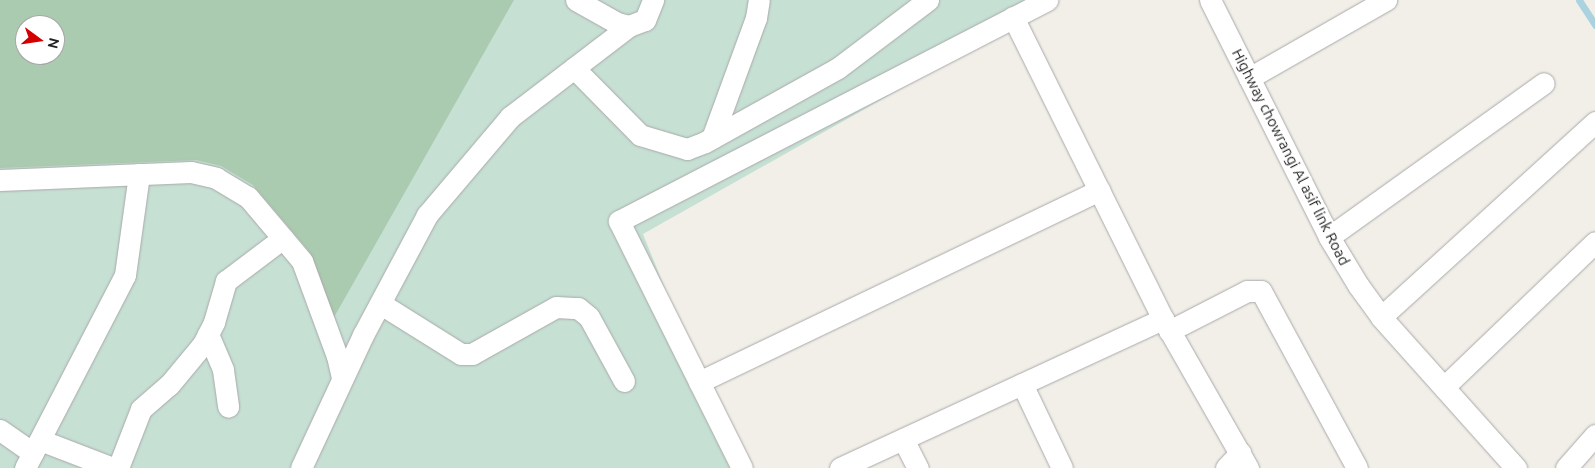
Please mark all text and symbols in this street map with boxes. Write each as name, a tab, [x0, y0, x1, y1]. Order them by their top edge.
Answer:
north arrow	[15, 15, 65, 65]
text: N	[45, 36, 63, 50]
street label: Highway chowrangi Al asif link Road	[1228, 46, 1354, 268]

